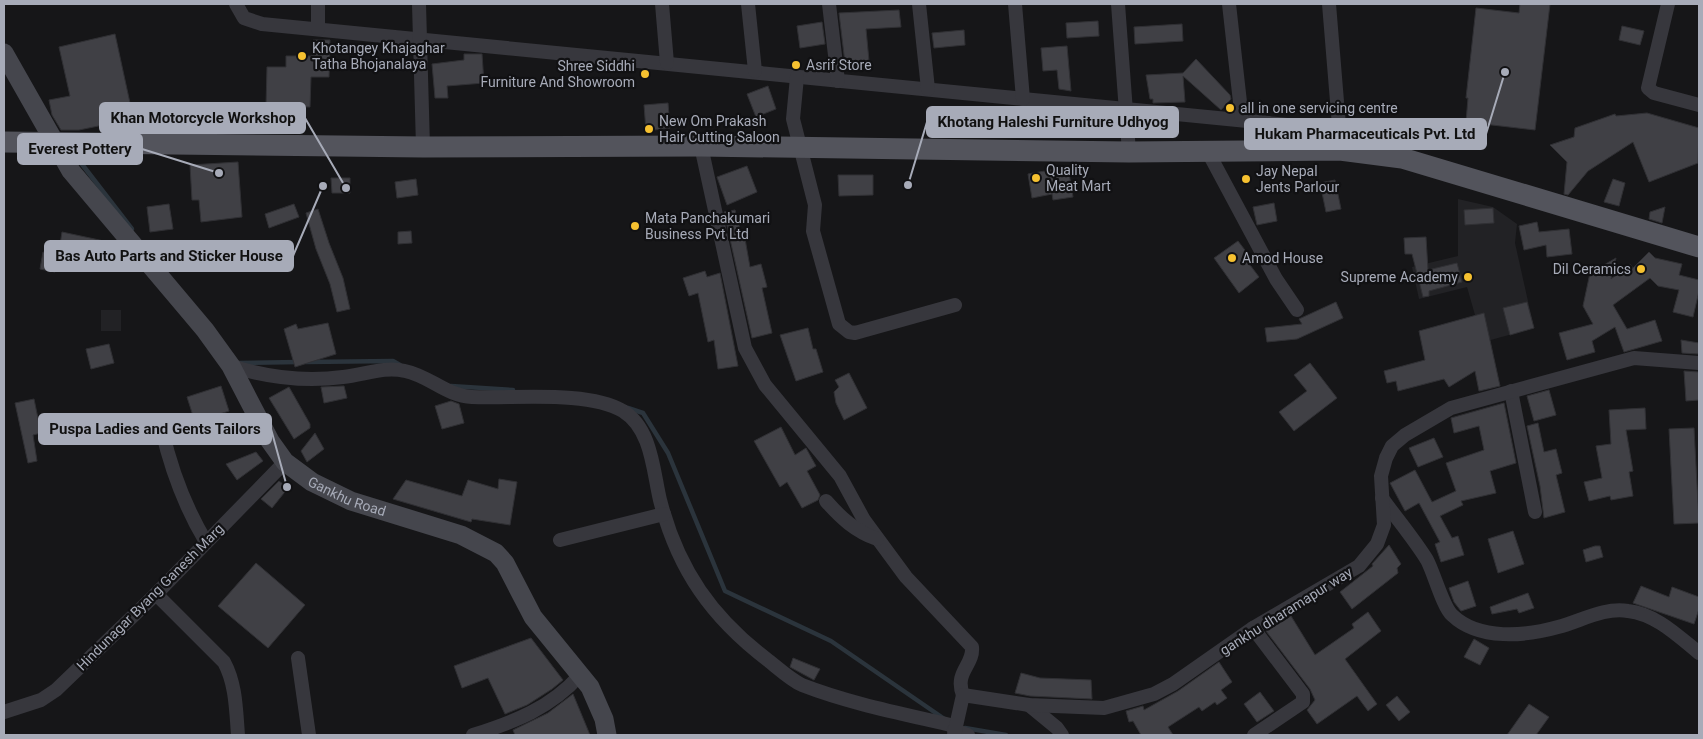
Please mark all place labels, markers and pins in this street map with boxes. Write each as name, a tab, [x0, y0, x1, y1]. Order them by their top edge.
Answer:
place label: Khotangey Khajaghar Tatha Bhojanalaya	[312, 40, 445, 72]
marker: Khotangey Khajaghar Tatha Bhojanalaya	[296, 50, 308, 62]
place label: Asrif Store	[806, 57, 872, 73]
place label: Shree Siddhi Furniture And Showroom	[480, 58, 635, 90]
marker: Asrif Store	[790, 59, 802, 71]
marker: Shree Siddhi Furniture And Showroom	[639, 68, 651, 80]
place label: all in one servicing centre	[1240, 100, 1398, 116]
marker: all in one servicing centre	[1224, 102, 1236, 114]
callout: Khan Motorcycle Workshop	[100, 103, 305, 133]
callout: Khotang Haleshi Furniture Udhyog	[927, 107, 1178, 137]
place label: New Om Prakash Hair Cutting Saloon	[659, 113, 780, 145]
callout: Hukam Pharmaceuticals Pvt. Ltd	[1245, 119, 1486, 149]
marker: New Om Prakash Hair Cutting Saloon	[643, 123, 655, 135]
callout: Everest Pottery	[18, 134, 142, 164]
place label: Quality Meat Mart	[1046, 162, 1111, 194]
place label: Jay Nepal Jents Parlour	[1256, 163, 1339, 195]
marker: Quality Meat Mart	[1030, 172, 1042, 184]
marker: Jay Nepal Jents Parlour	[1240, 173, 1252, 185]
place label: Mata Panchakumari Business Pvt Ltd	[645, 210, 770, 242]
marker: Mata Panchakumari Business Pvt Ltd	[629, 220, 641, 232]
callout: Bas Auto Parts and Sticker House	[45, 241, 293, 271]
place label: Amod House	[1242, 250, 1323, 266]
marker: Amod House	[1226, 252, 1238, 264]
place label: Dil Ceramics	[1553, 261, 1631, 277]
marker: Dil Ceramics	[1635, 263, 1647, 275]
place label: Supreme Academy	[1341, 269, 1458, 285]
marker: Supreme Academy	[1462, 271, 1474, 283]
callout: Puspa Ladies and Gents Tailors	[39, 414, 271, 444]

